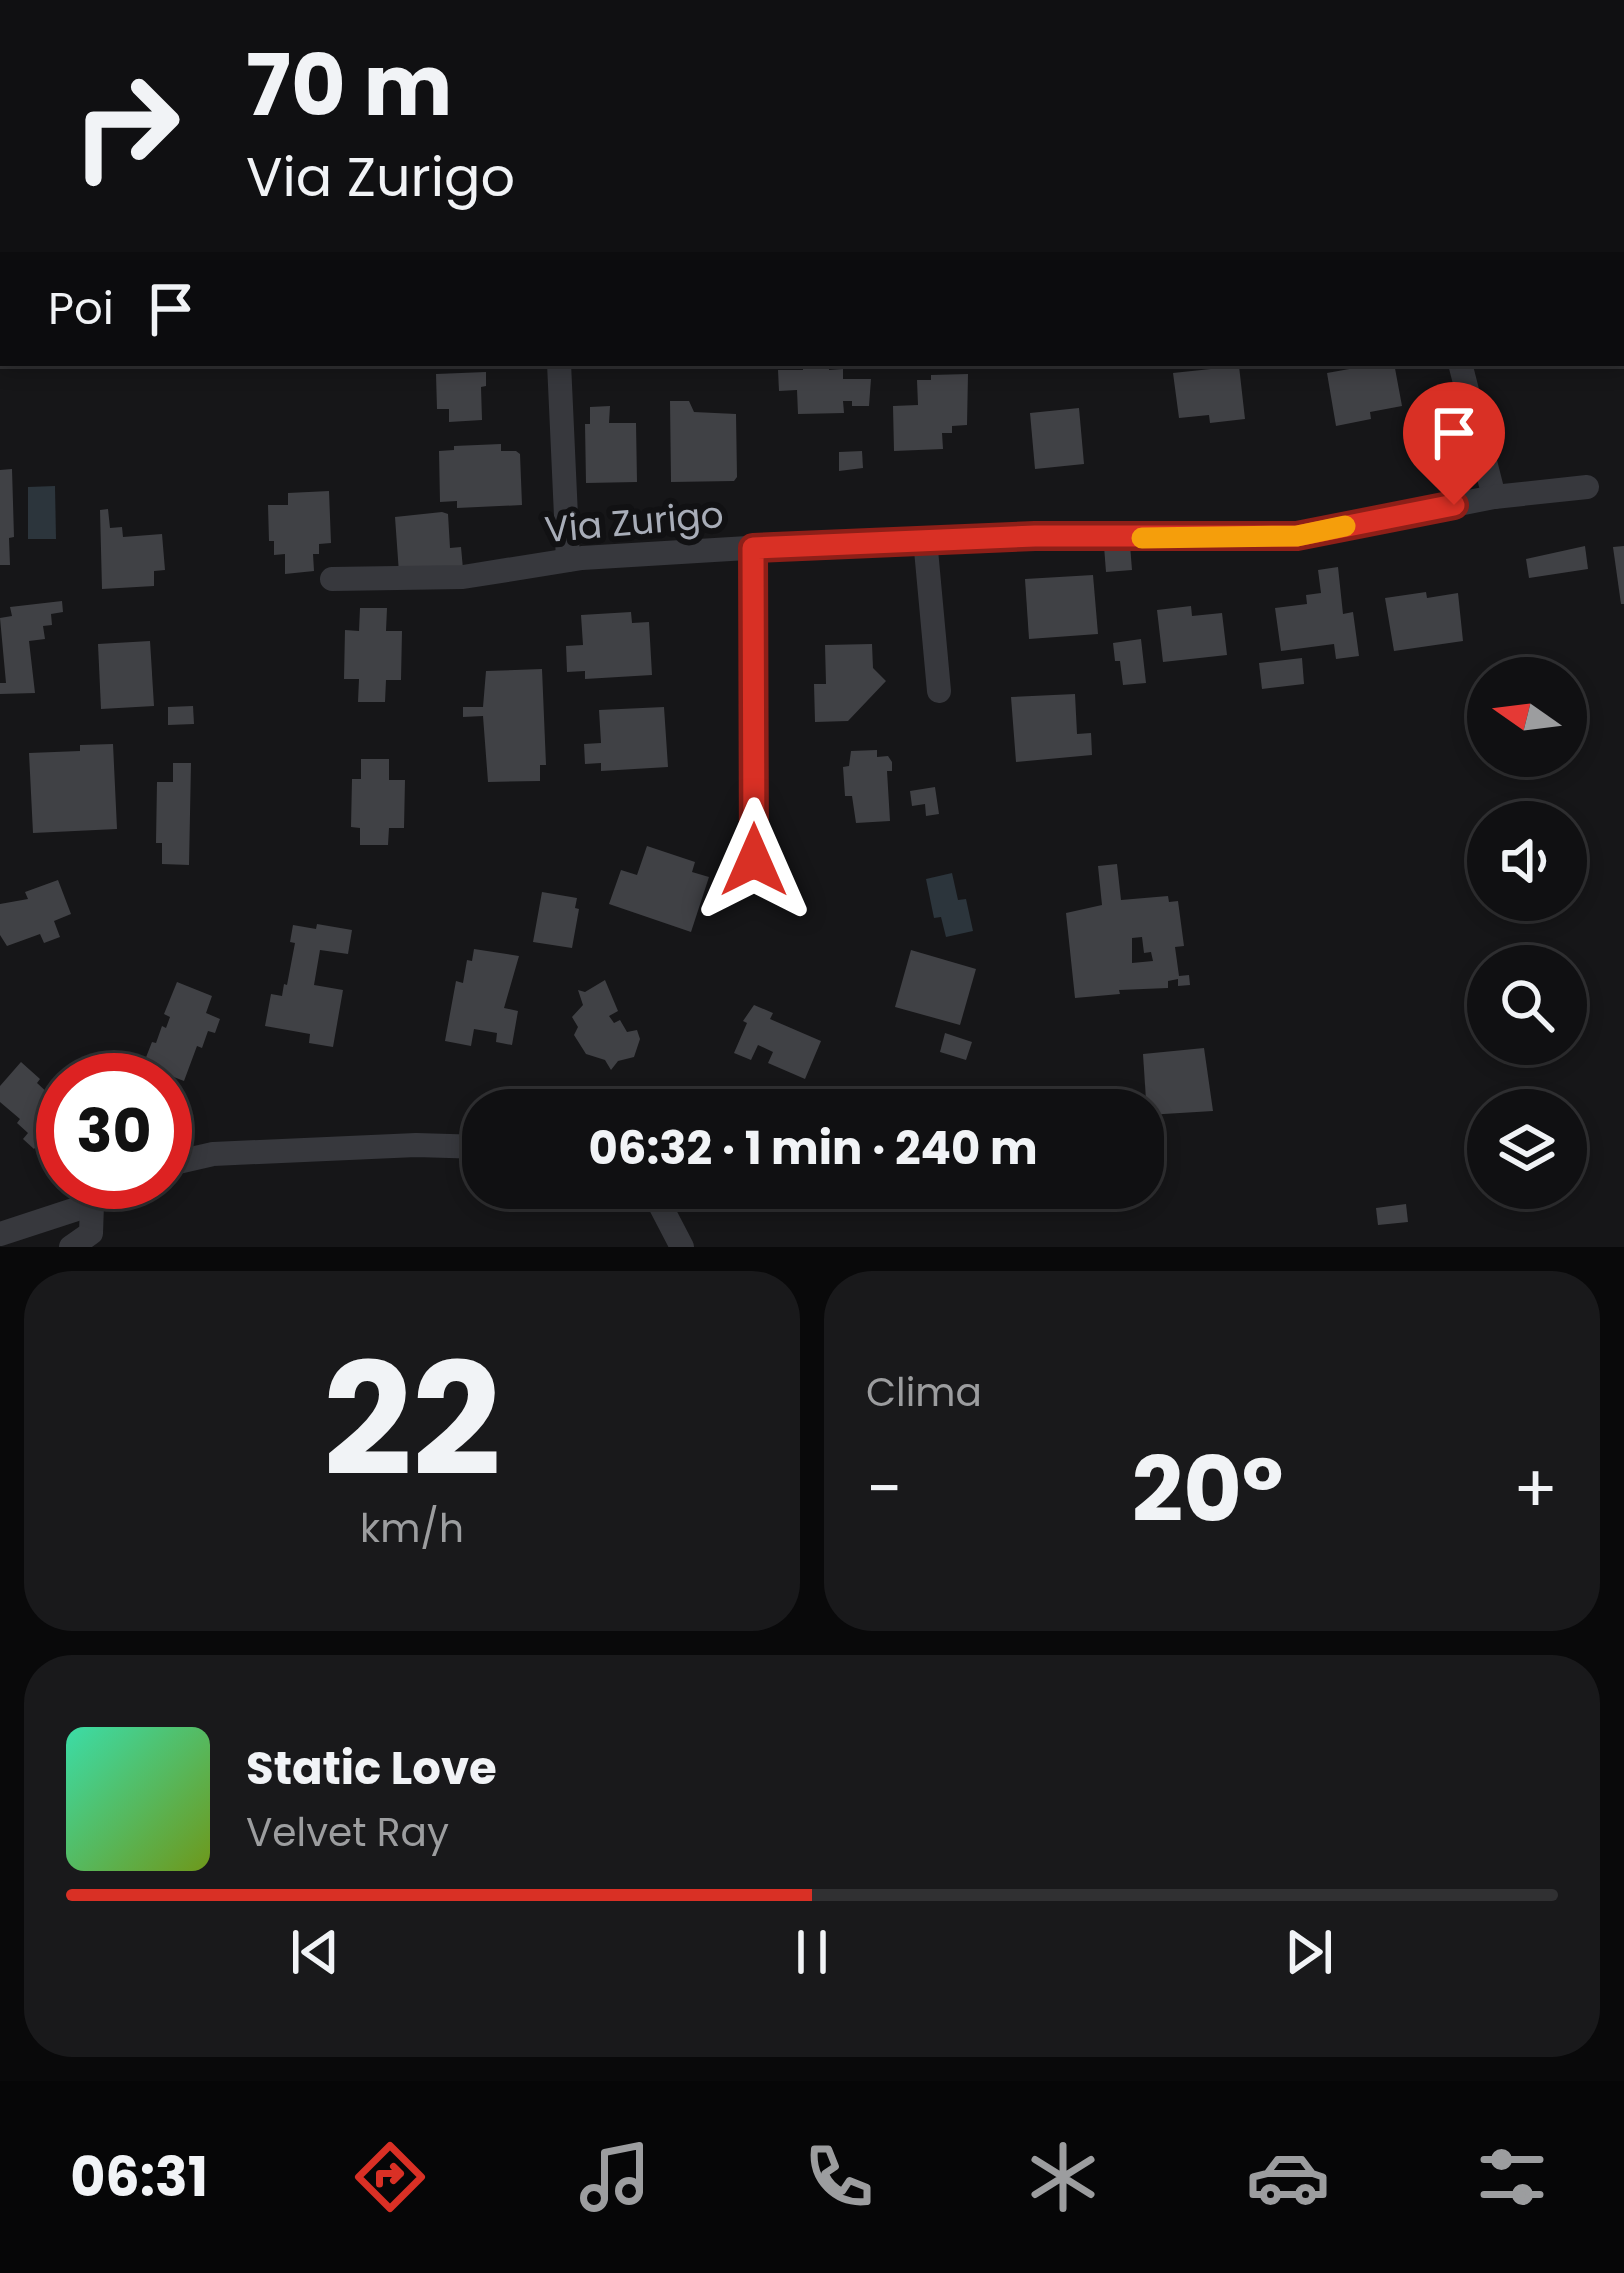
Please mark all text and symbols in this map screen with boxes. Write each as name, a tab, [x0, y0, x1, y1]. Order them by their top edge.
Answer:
text: 70 m	[246, 27, 452, 144]
icon: right	[48, 48, 204, 204]
text: Via Zurigo	[246, 139, 515, 215]
icon: arrive	[138, 276, 204, 342]
text: Poi	[48, 277, 114, 340]
pin	[1403, 382, 1505, 505]
icon: arrive	[1421, 400, 1487, 466]
street label: Via Zurigo	[542, 489, 726, 555]
north arrow	[1467, 657, 1587, 777]
map controls	[1467, 657, 1587, 1209]
position arrow	[691, 797, 817, 923]
button: sound	[1467, 801, 1587, 921]
button: search	[1467, 945, 1587, 1065]
speed limit sign: 30	[36, 1053, 192, 1209]
button: layers	[1467, 1089, 1587, 1209]
text: 06:32 · 1 min · 240 m	[588, 1117, 1038, 1180]
text: 22	[323, 1311, 501, 1530]
text: Clima	[866, 1365, 982, 1420]
text: 20°	[1132, 1426, 1284, 1553]
text: −	[866, 1443, 902, 1535]
text: +	[1513, 1443, 1558, 1535]
text: km/h	[360, 1501, 464, 1556]
text: Static Love	[246, 1737, 497, 1800]
text: Velvet Ray	[246, 1805, 449, 1860]
icon: previous	[282, 1919, 348, 1985]
icon: pause	[779, 1919, 845, 1985]
icon: next	[1276, 1919, 1342, 1985]
icon: directions	[348, 2135, 432, 2219]
icon: music	[573, 2135, 657, 2219]
icon: phone	[797, 2135, 881, 2219]
icon: climate	[1021, 2135, 1105, 2219]
icon: car	[1246, 2135, 1330, 2219]
icon: filters	[1470, 2135, 1554, 2219]
text: 06:31	[70, 2139, 208, 2215]

